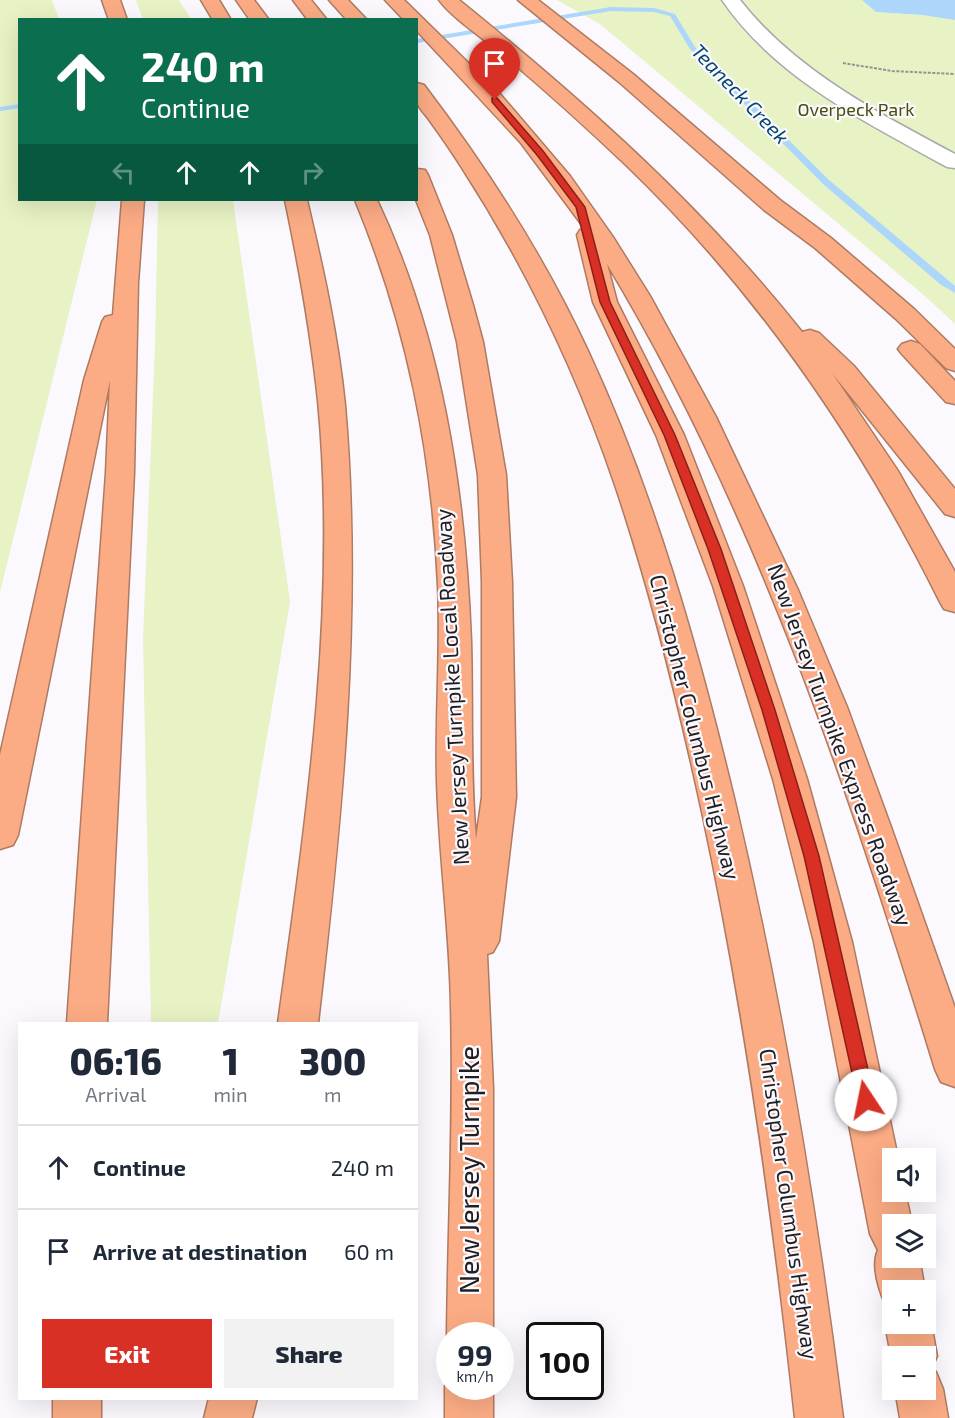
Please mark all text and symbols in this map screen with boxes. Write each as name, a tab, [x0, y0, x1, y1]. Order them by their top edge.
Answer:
pin	[469, 38, 520, 100]
water label: Teaneck Creek	[687, 38, 794, 148]
text: 240 m	[141, 40, 265, 90]
icon: ahead	[42, 42, 120, 120]
icon: arrive	[478, 47, 511, 80]
text: Continue	[141, 91, 250, 123]
park label: Overpeck Park	[797, 98, 915, 120]
icon: left	[107, 156, 140, 189]
icon: ahead	[170, 156, 203, 189]
icon: ahead	[233, 156, 266, 189]
icon: right	[296, 156, 329, 189]
street label: New Jersey Turnpike Local Roadway	[429, 508, 473, 866]
street label: New Jersey Turnpike Express Roadway	[763, 560, 919, 930]
street label: Christopher Columbus Highway	[645, 571, 747, 882]
text: 06:16	[70, 1039, 162, 1082]
text: 1	[222, 1039, 239, 1082]
text: 300	[299, 1039, 366, 1082]
street label: New Jersey Turnpike	[452, 1046, 485, 1294]
street label: Christopher Columbus Highway	[755, 1047, 825, 1361]
position arrow	[834, 1068, 898, 1132]
text: Arrival	[85, 1082, 146, 1106]
text: min	[214, 1082, 248, 1106]
text: m	[324, 1082, 342, 1106]
map controls	[882, 1148, 936, 1400]
button: sound	[882, 1148, 936, 1202]
icon: ahead	[42, 1151, 75, 1184]
text: Continue	[93, 1154, 186, 1180]
text: 240 m	[331, 1154, 394, 1180]
button: layers	[882, 1214, 936, 1268]
icon: arrive	[42, 1235, 75, 1268]
text: Arrive at destination	[93, 1238, 307, 1264]
text: 60 m	[344, 1238, 394, 1264]
button: +	[882, 1280, 936, 1334]
button: Exit	[42, 1319, 212, 1388]
button: Share	[224, 1319, 394, 1388]
speed limit sign: 100	[526, 1322, 604, 1400]
text: 99	[457, 1336, 493, 1372]
button: −	[882, 1346, 936, 1400]
text: km/h	[456, 1367, 494, 1385]

